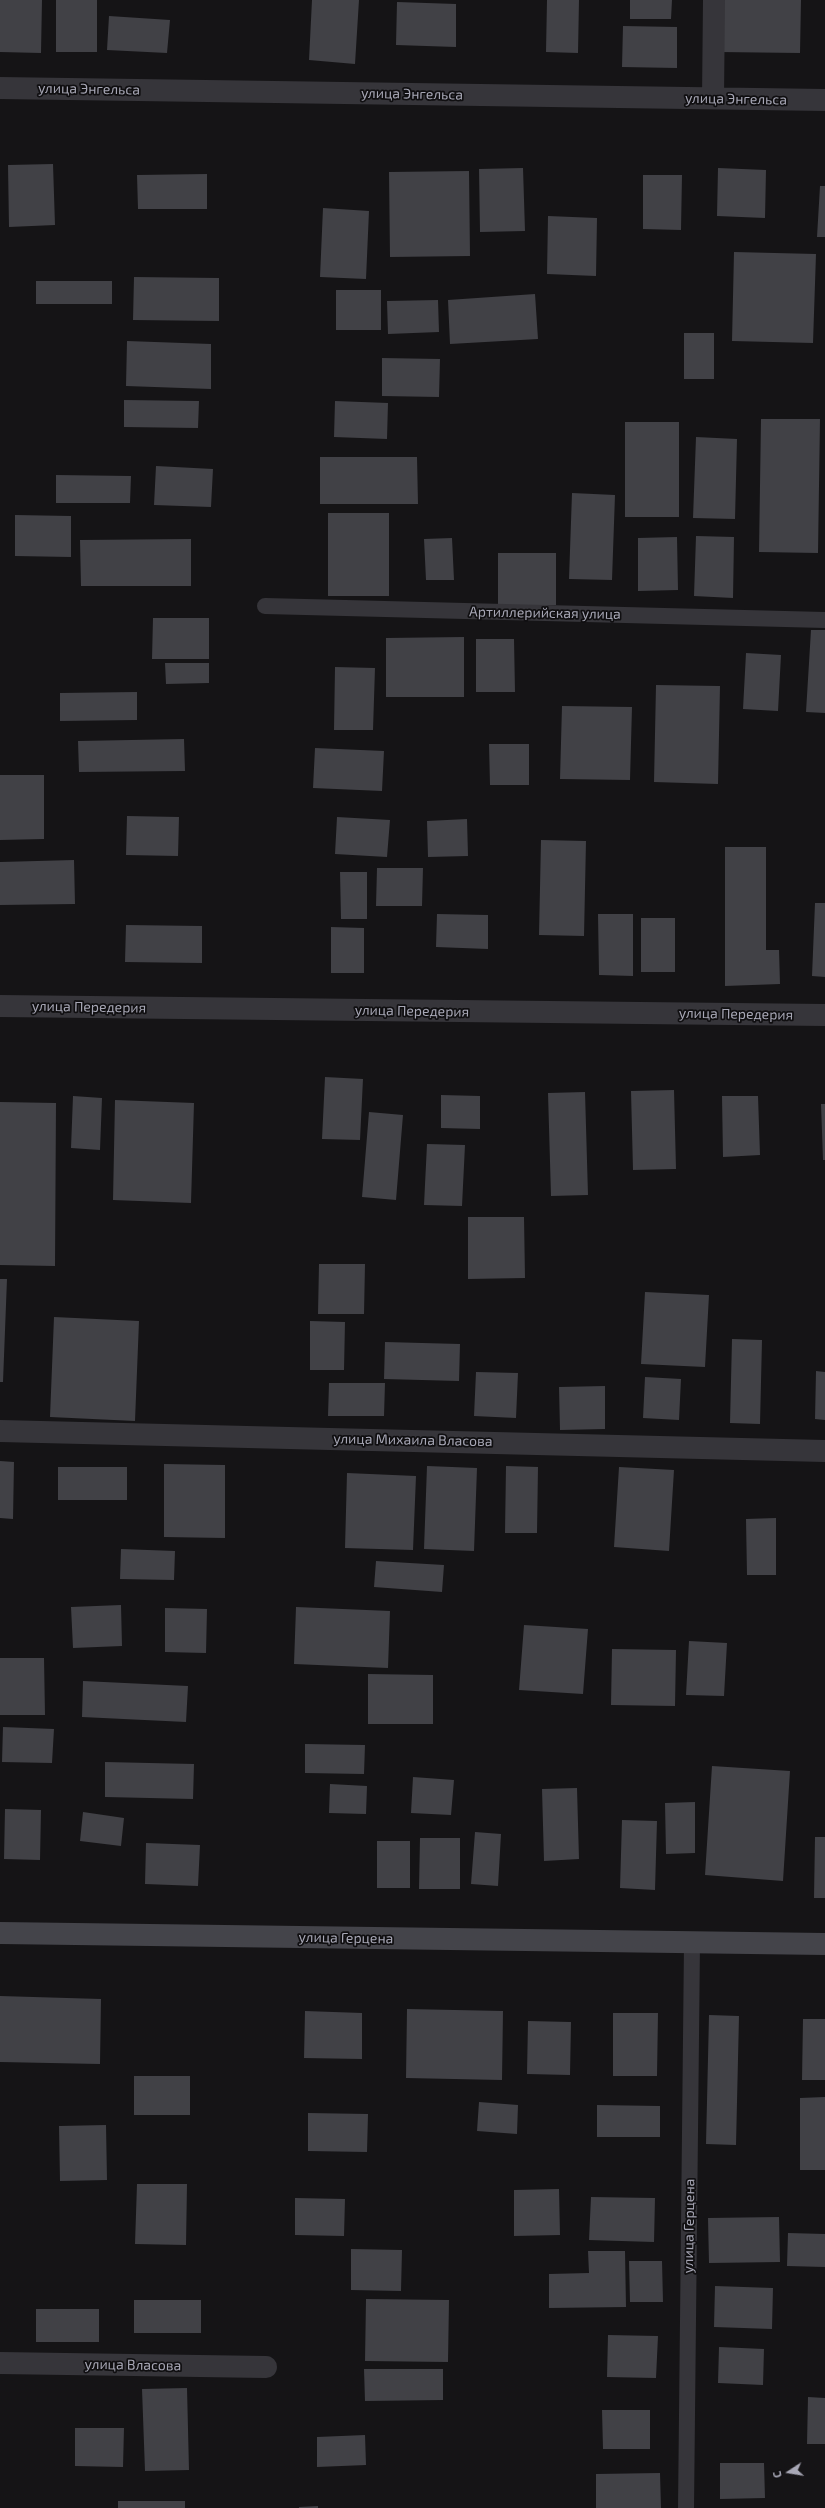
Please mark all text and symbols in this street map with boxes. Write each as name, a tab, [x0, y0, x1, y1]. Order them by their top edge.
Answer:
street label: улица Энгельса	[38, 80, 140, 98]
street label: улица Энгельса	[361, 85, 463, 103]
street label: улица Энгельса	[685, 90, 787, 108]
street label: Артиллерийская улица	[469, 603, 621, 623]
street label: улица Передерия	[32, 998, 146, 1016]
street label: улица Передерия	[355, 1002, 469, 1020]
street label: улица Передерия	[679, 1005, 793, 1023]
street label: улица Михаила Власова	[333, 1430, 493, 1450]
street label: улица Герцена	[299, 1929, 393, 1947]
street label: улица Герцена	[680, 2179, 698, 2273]
street label: улица Власова	[84, 2356, 182, 2374]
north arrow	[769, 2452, 809, 2492]
text: С	[770, 2470, 784, 2479]

